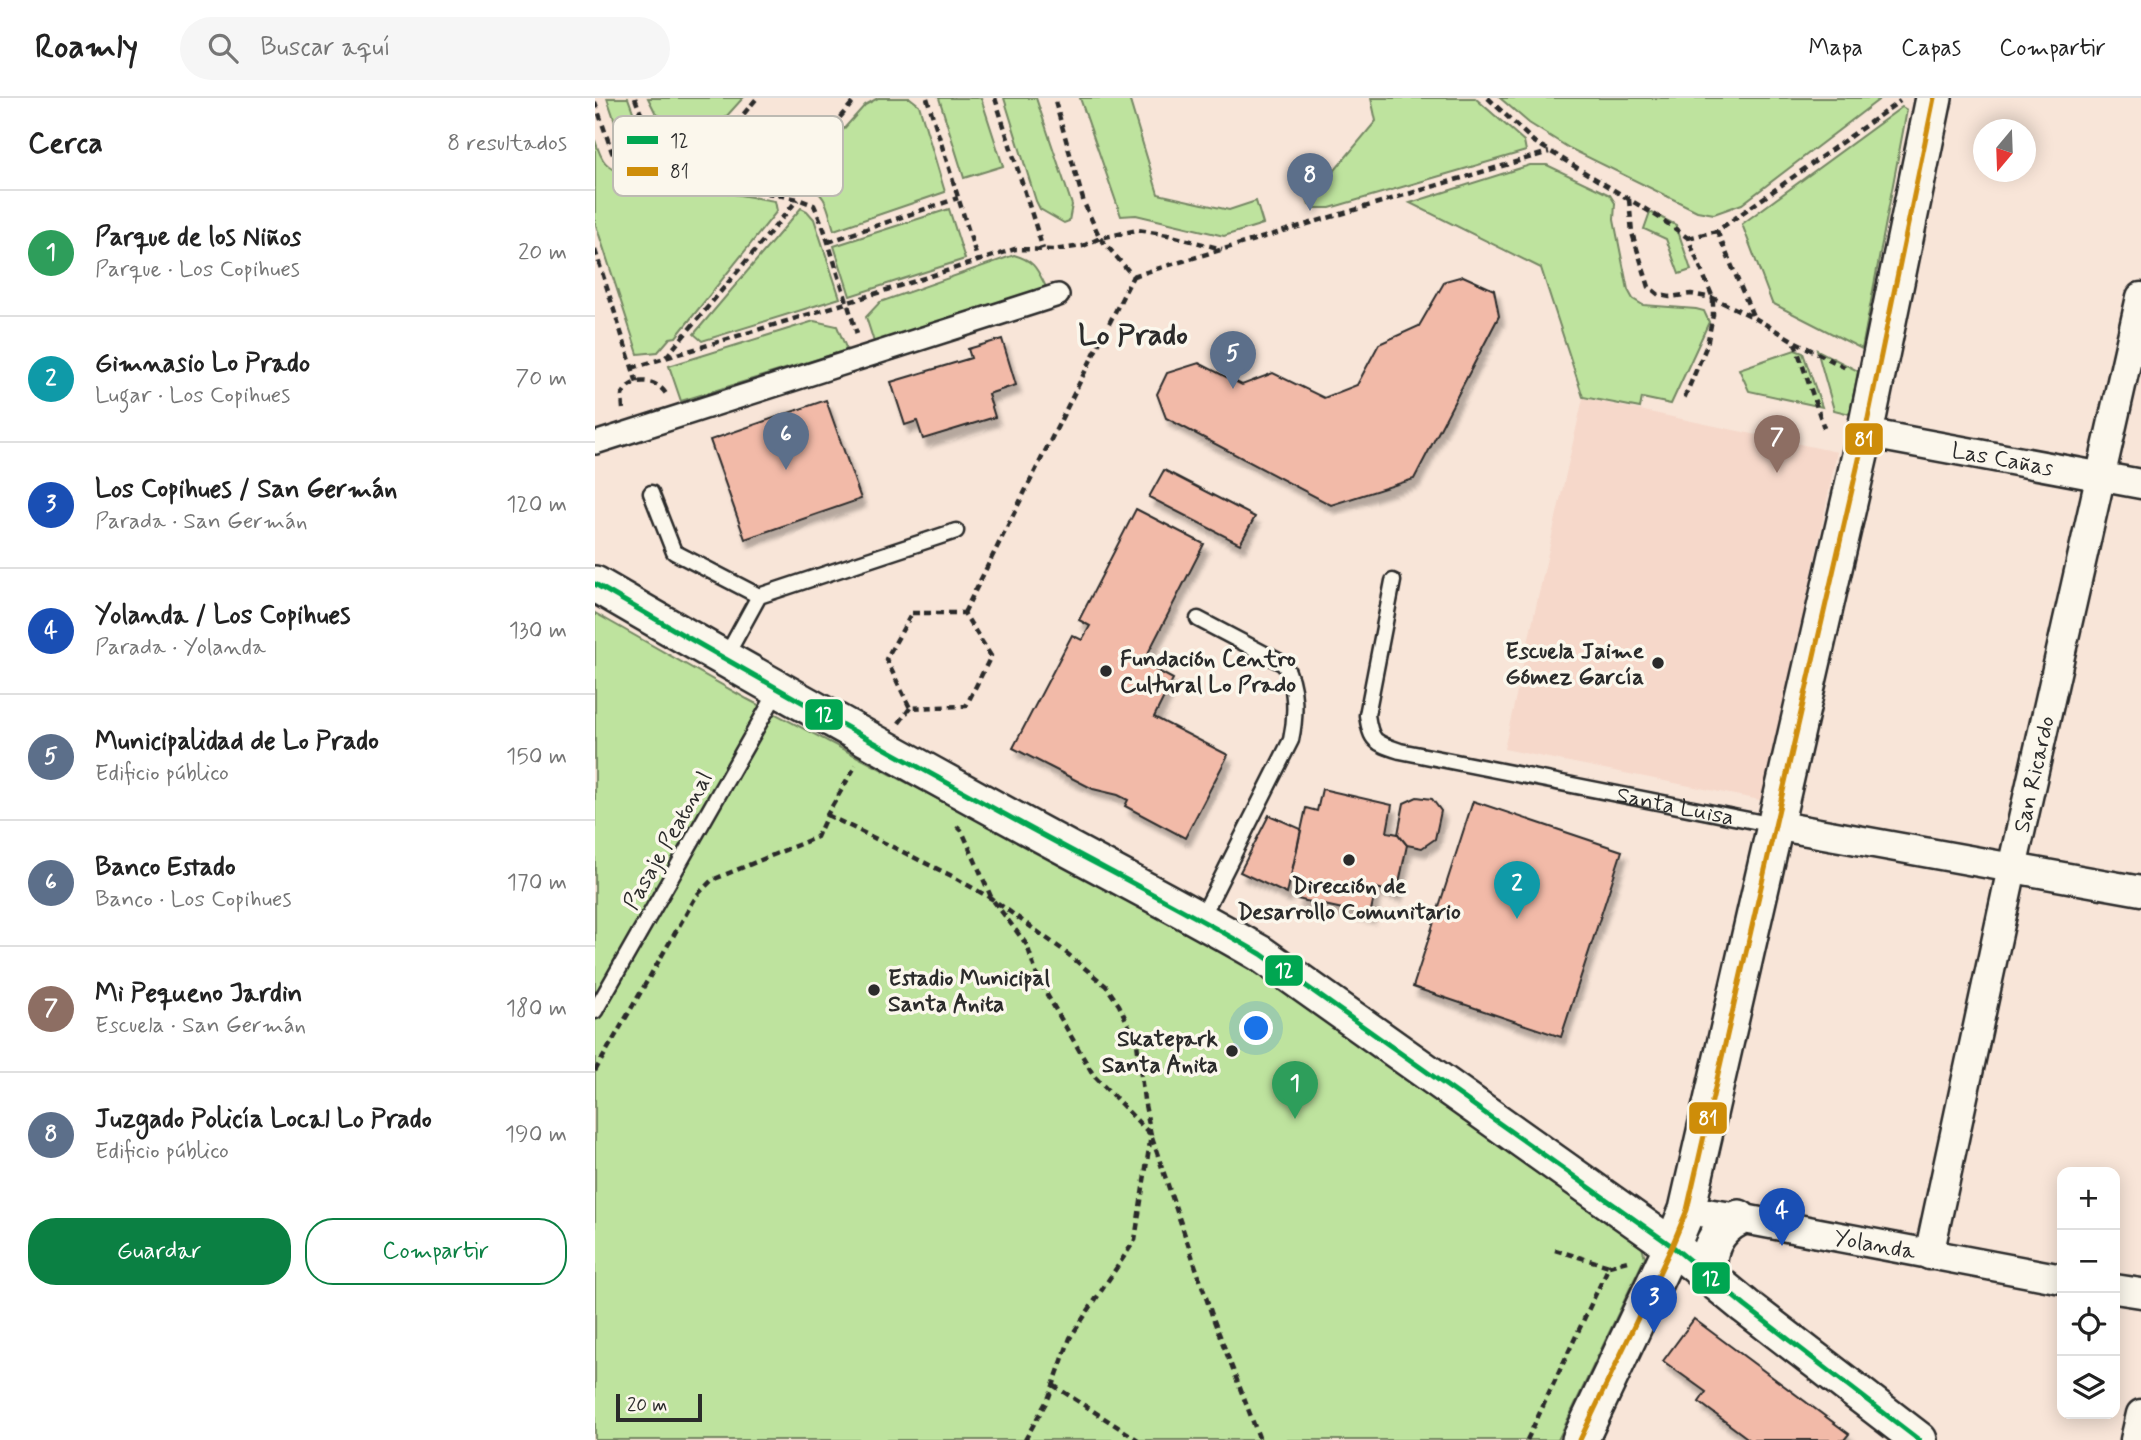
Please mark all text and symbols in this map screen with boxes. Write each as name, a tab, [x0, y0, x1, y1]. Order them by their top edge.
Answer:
search box	[180, 17, 670, 80]
text: Roamly	[35, 26, 138, 70]
icon: search	[204, 29, 242, 67]
text: Buscar aquí	[260, 31, 391, 65]
text: Mapa	[1808, 33, 1863, 64]
text: Capas	[1901, 33, 1961, 64]
text: Compartir	[1999, 33, 2106, 64]
legend	[613, 116, 843, 196]
north arrow	[1973, 119, 2036, 182]
text: Cerca	[28, 124, 103, 163]
text: 8 resultados	[447, 129, 567, 159]
text: 12	[670, 129, 689, 154]
pin: 8	[1287, 153, 1333, 211]
text: 81	[670, 160, 689, 185]
text: Parque de los Niños	[95, 221, 301, 255]
text: 1	[46, 238, 56, 268]
text: 20 m	[518, 238, 567, 268]
text: Parque · Los Copihues	[95, 255, 300, 285]
district label: Lo Prado	[1078, 316, 1188, 355]
pin: 5	[1210, 331, 1256, 389]
text: Gimnasio Lo Prado	[95, 347, 310, 381]
text: 2	[45, 364, 57, 394]
text: 70 m	[515, 364, 567, 394]
text: Lugar · Los Copihues	[95, 381, 290, 411]
pin: 6	[763, 412, 809, 470]
pin: 7	[1754, 415, 1800, 473]
line badge: 81	[1844, 422, 1884, 456]
text: 81	[1855, 428, 1873, 453]
street label: Las Cañas	[1949, 436, 2056, 484]
text: Los Copihues / San Germán	[95, 473, 397, 507]
text: 3	[46, 490, 56, 520]
text: 120 m	[506, 490, 567, 520]
text: Parada · San Germán	[95, 507, 307, 537]
text: Yolanda / Los Copihues	[95, 599, 350, 633]
text: 4	[44, 616, 58, 646]
text: 130 m	[509, 616, 567, 646]
text: Parada · Yolanda	[95, 633, 266, 663]
place label: Escuela Jaime Gómez García	[1505, 637, 1645, 693]
place label: Fundación Centro Cultural Lo Prado	[1120, 645, 1296, 701]
marker: Escuela Jaime Gómez García	[1650, 655, 1666, 671]
marker: Fundación Centro Cultural Lo Prado	[1098, 663, 1114, 679]
line badge: 12	[804, 698, 844, 731]
text: 12	[815, 703, 833, 728]
street label: San Ricardo	[2007, 713, 2063, 836]
text: Municipalidad de Lo Prado	[95, 725, 379, 759]
text: 5	[44, 742, 58, 772]
text: 150 m	[506, 742, 567, 772]
text: Edificio público	[95, 759, 229, 789]
street label: Pasaje Peatonal	[617, 766, 721, 916]
street label: Santa Luisa	[1613, 781, 1736, 834]
text: Banco Estado	[95, 851, 236, 885]
marker: Dirección de Desarrollo Comunitario	[1341, 852, 1357, 868]
pin: 2	[1494, 861, 1540, 919]
text: 6	[45, 868, 57, 898]
text: 170 m	[507, 868, 567, 898]
place label: Dirección de Desarrollo Comunitario	[1237, 872, 1461, 928]
text: Banco · Los Copihues	[95, 885, 291, 915]
line badge: 12	[1264, 954, 1304, 987]
text: 12	[1275, 959, 1293, 984]
place label: Estadio Municipal Santa Anita	[888, 964, 1050, 1020]
text: Mi Pequeno Jardin	[95, 977, 302, 1011]
marker: Estadio Municipal Santa Anita	[866, 982, 882, 998]
text: 7	[44, 994, 58, 1024]
text: 180 m	[506, 994, 567, 1024]
text: Escuela · San Germán	[95, 1011, 306, 1041]
your location	[1239, 1011, 1273, 1045]
place label: Skatepark Santa Anita	[1102, 1025, 1219, 1081]
marker: Skatepark Santa Anita	[1224, 1043, 1240, 1059]
pin: 1	[1272, 1061, 1318, 1119]
line badge: 81	[1688, 1101, 1728, 1135]
text: Juzgado Policía Local Lo Prado	[95, 1103, 432, 1137]
text: 81	[1699, 1107, 1717, 1132]
text: 8	[45, 1120, 57, 1150]
text: 190 m	[505, 1120, 567, 1150]
text: Edificio público	[95, 1137, 229, 1167]
map controls	[2057, 1167, 2120, 1419]
button: +	[2057, 1167, 2120, 1230]
pin: 4	[1759, 1188, 1805, 1246]
button: Guardar	[28, 1218, 291, 1285]
button: Compartir	[305, 1218, 567, 1285]
street label: Yolanda	[1831, 1223, 1918, 1268]
button: −	[2057, 1230, 2120, 1293]
line badge: 12	[1691, 1261, 1731, 1295]
text: 12	[1702, 1267, 1720, 1292]
pin: 3	[1631, 1275, 1677, 1333]
button: locate	[2057, 1293, 2120, 1356]
button: layers	[2057, 1356, 2120, 1419]
scale bar	[616, 1391, 702, 1423]
text: 20 m	[627, 1393, 667, 1418]

